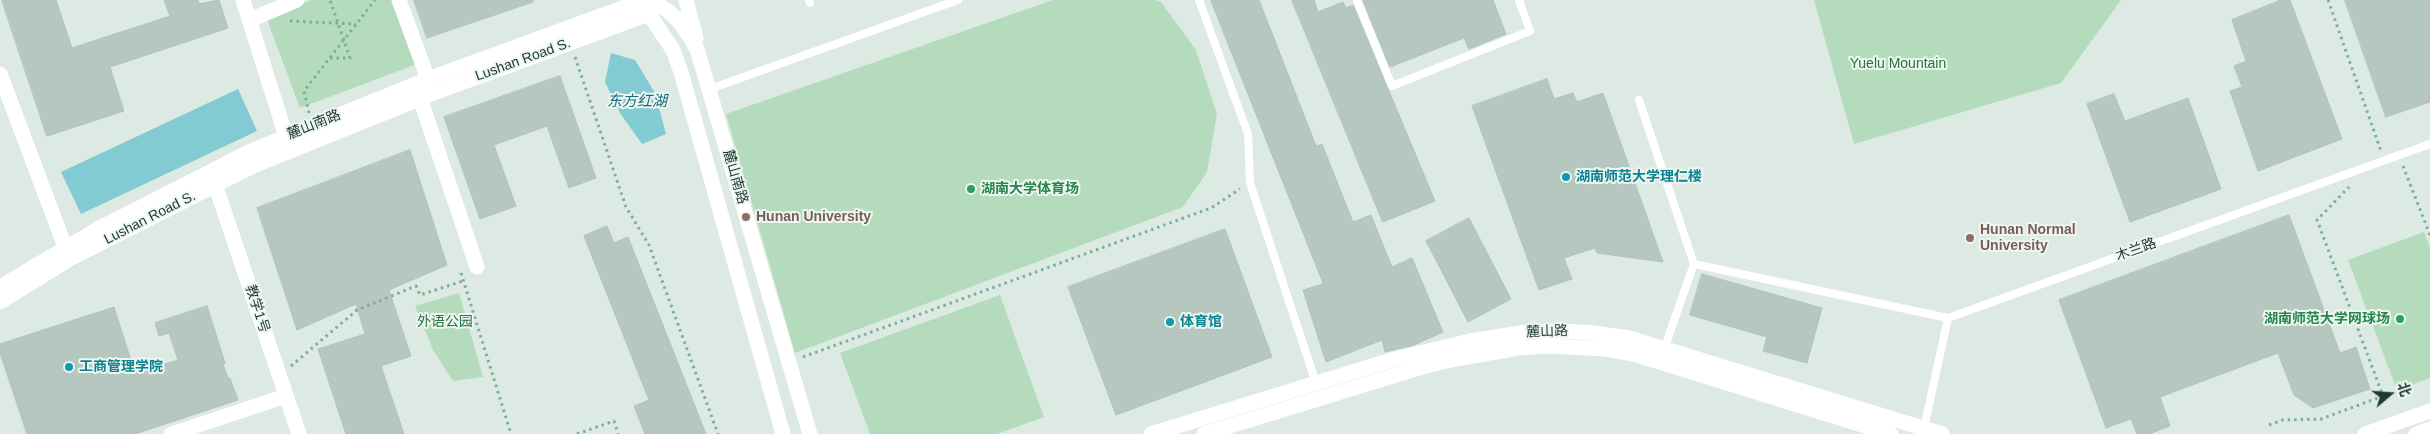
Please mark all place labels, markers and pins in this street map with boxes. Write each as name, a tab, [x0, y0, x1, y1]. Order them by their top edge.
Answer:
place label: 湖南师范大学理仁楼	[1576, 169, 1702, 185]
marker: 湖南师范大学理仁楼	[1560, 171, 1572, 183]
place label: 湖南大学体育场	[981, 181, 1079, 197]
marker: 湖南大学体育场	[965, 183, 977, 195]
place label: Hunan University	[756, 209, 871, 225]
marker: Hunan University	[740, 211, 752, 223]
place label: Hunan Normal University	[1980, 222, 2076, 254]
marker: Hunan Normal University	[1964, 232, 1976, 244]
place label: 湖南师范大学网球场	[2264, 311, 2390, 327]
marker: 湖南师范大学网球场	[2394, 313, 2406, 325]
place label: 体育馆	[1180, 314, 1222, 330]
marker: 体育馆	[1164, 316, 1176, 328]
place label: 工商管理学院	[79, 359, 163, 375]
marker: 工商管理学院	[63, 361, 75, 373]

